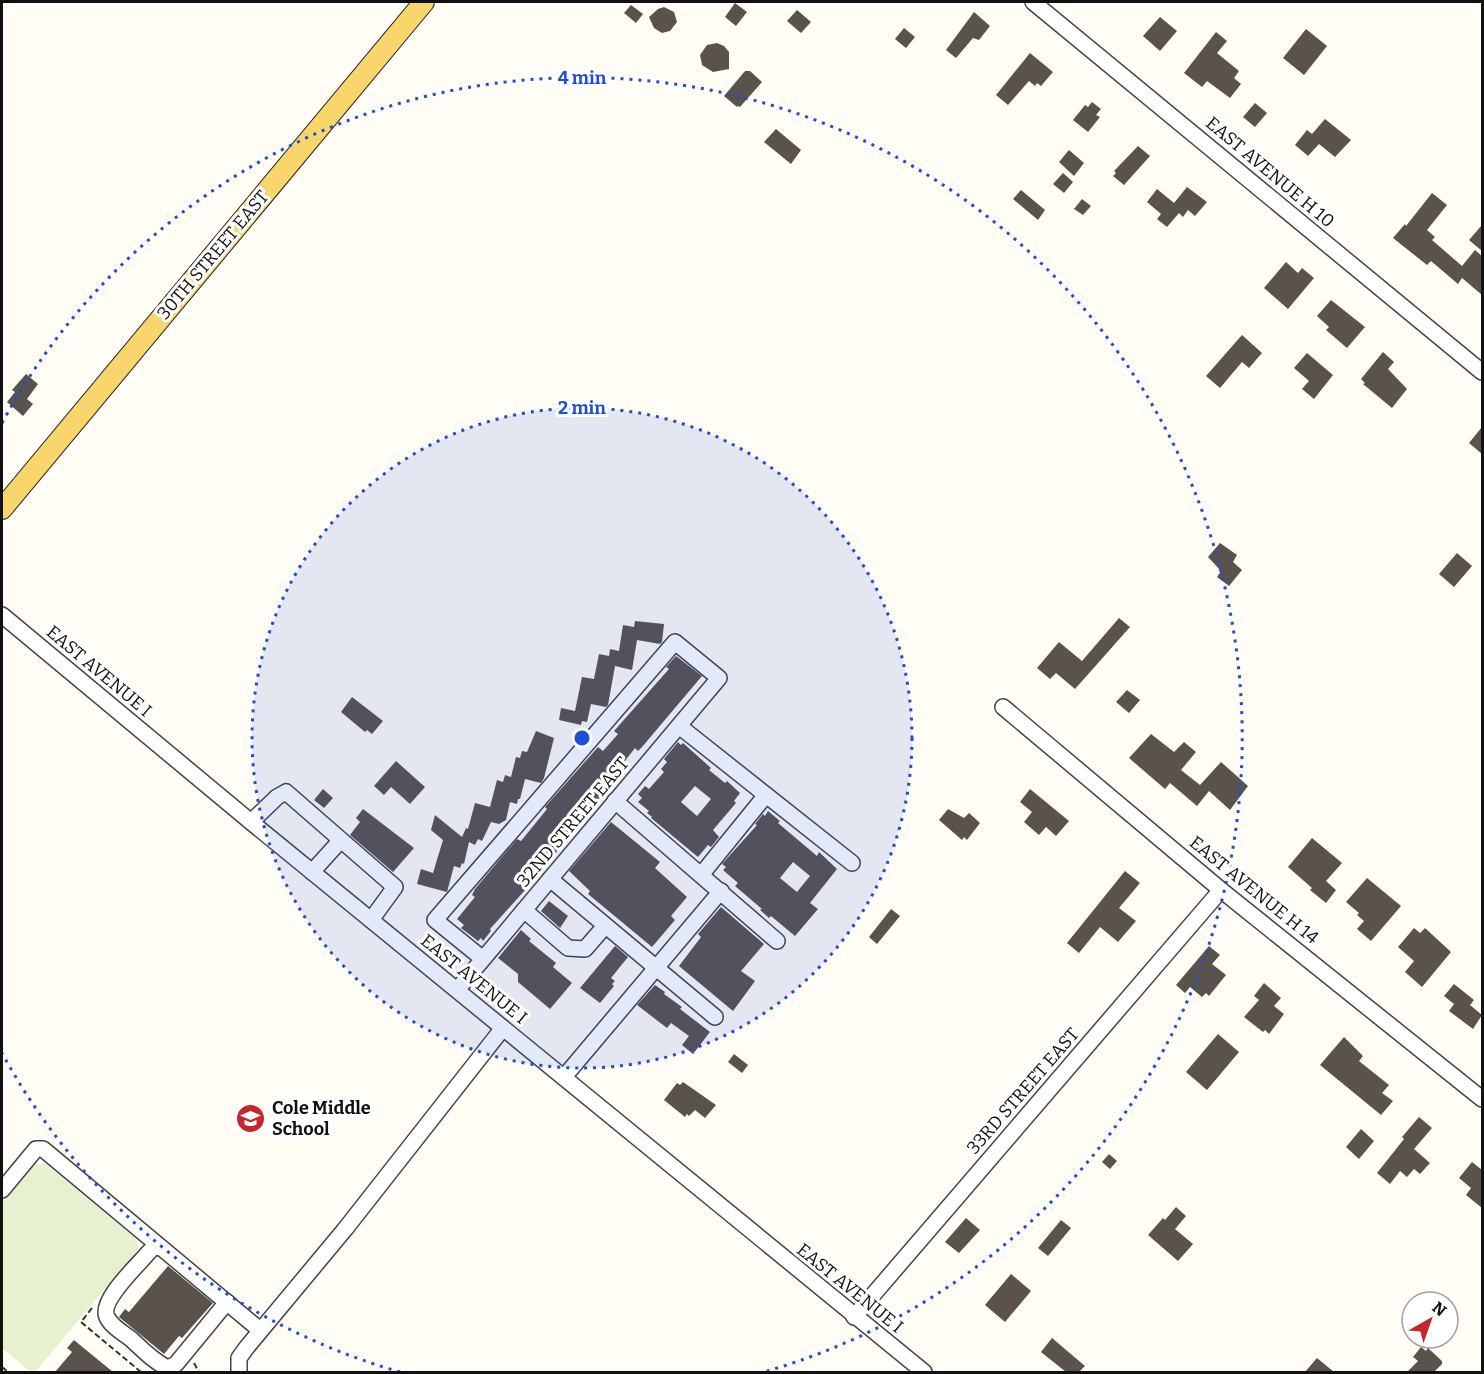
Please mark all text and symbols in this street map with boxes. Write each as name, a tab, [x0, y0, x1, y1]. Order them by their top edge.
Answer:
text: 4 min	[558, 67, 607, 89]
street label: EAST AVENUE H 10	[1201, 112, 1339, 232]
street label: 30TH STREET EAST	[153, 186, 274, 324]
text: 2 min	[558, 397, 606, 419]
street label: EAST AVENUE I	[42, 621, 156, 721]
centre of rings	[572, 728, 592, 748]
street label: 32ND STREET EAST	[512, 752, 634, 891]
street label: EAST AVENUE H 14	[1185, 831, 1323, 949]
street label: EAST AVENUE I	[416, 929, 532, 1029]
street label: 33RD STREET EAST	[962, 1023, 1084, 1159]
place label: Cole Middle School	[272, 1097, 371, 1140]
school or university icon: Cole Middle School	[235, 1102, 267, 1134]
street label: EAST AVENUE I	[792, 1238, 908, 1338]
north arrow	[1400, 1290, 1460, 1350]
text: N	[1428, 1298, 1450, 1320]

